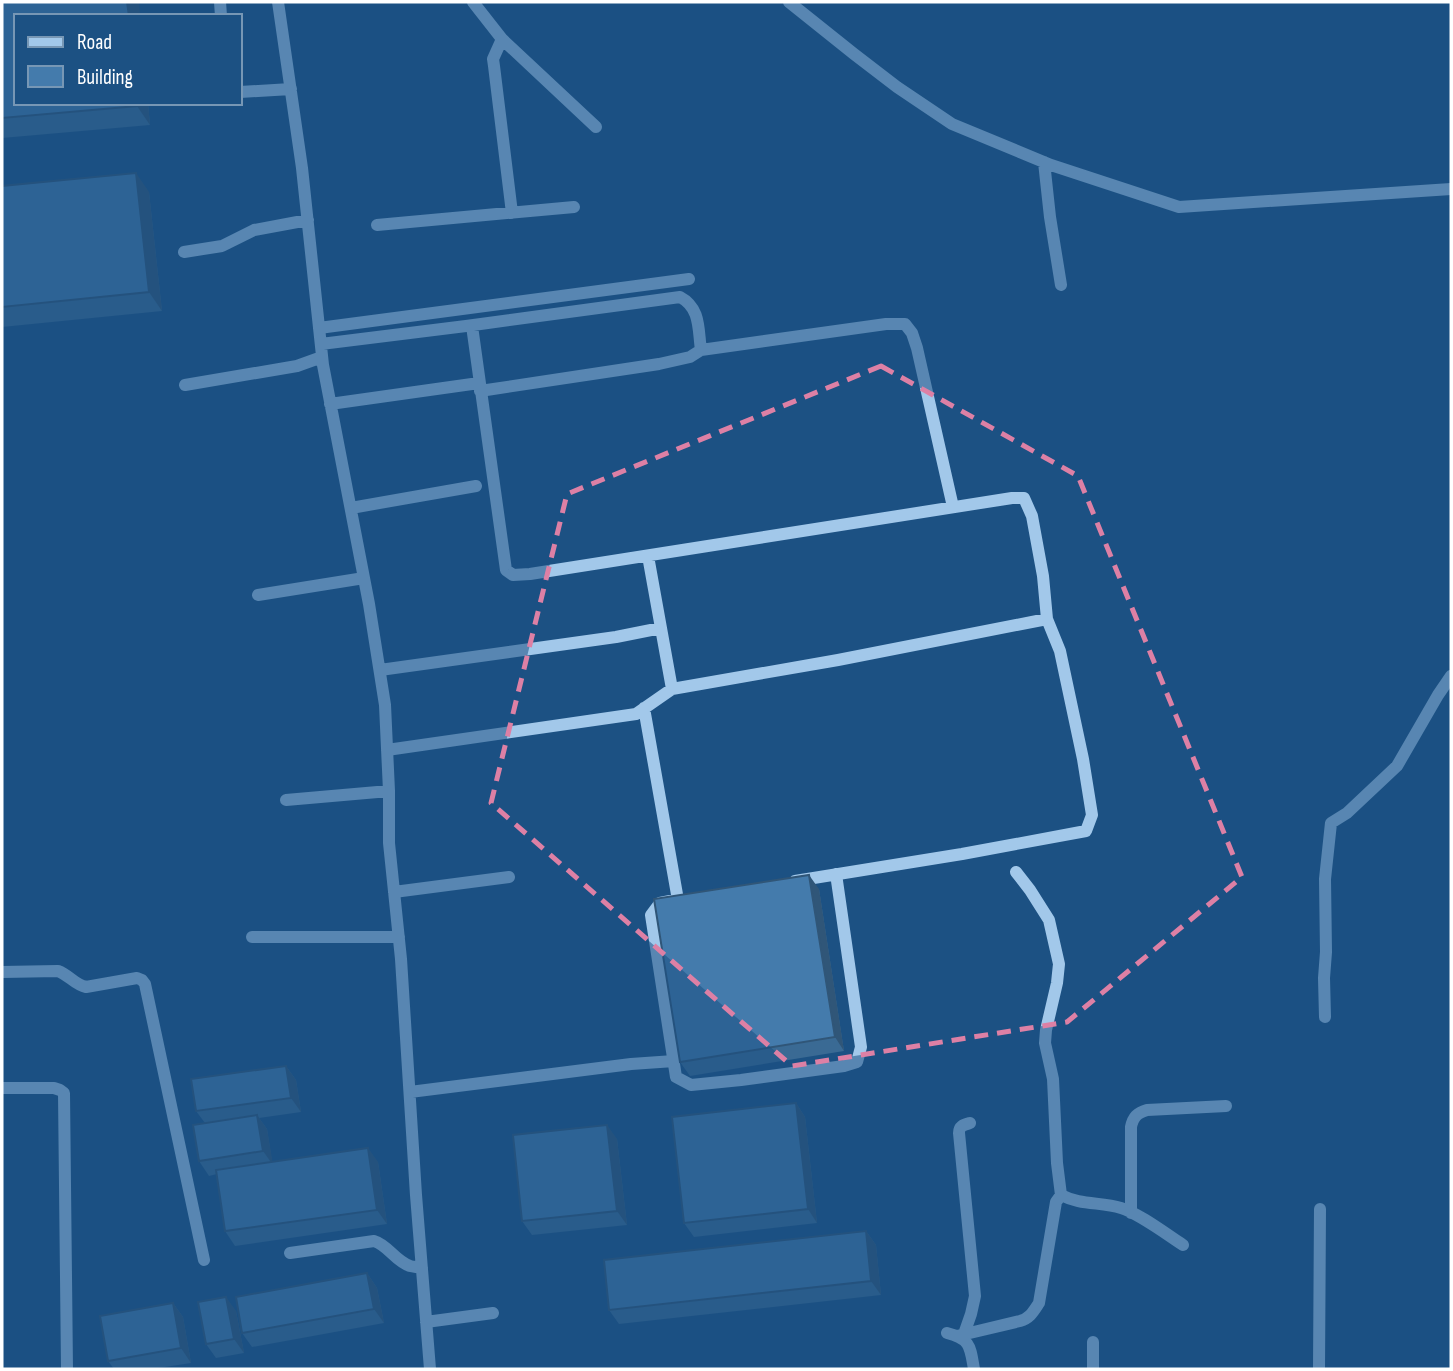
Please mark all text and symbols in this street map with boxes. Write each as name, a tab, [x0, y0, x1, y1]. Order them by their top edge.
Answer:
legend	[14, 14, 242, 105]
text: Road	[77, 30, 112, 55]
text: Building	[77, 65, 133, 90]

